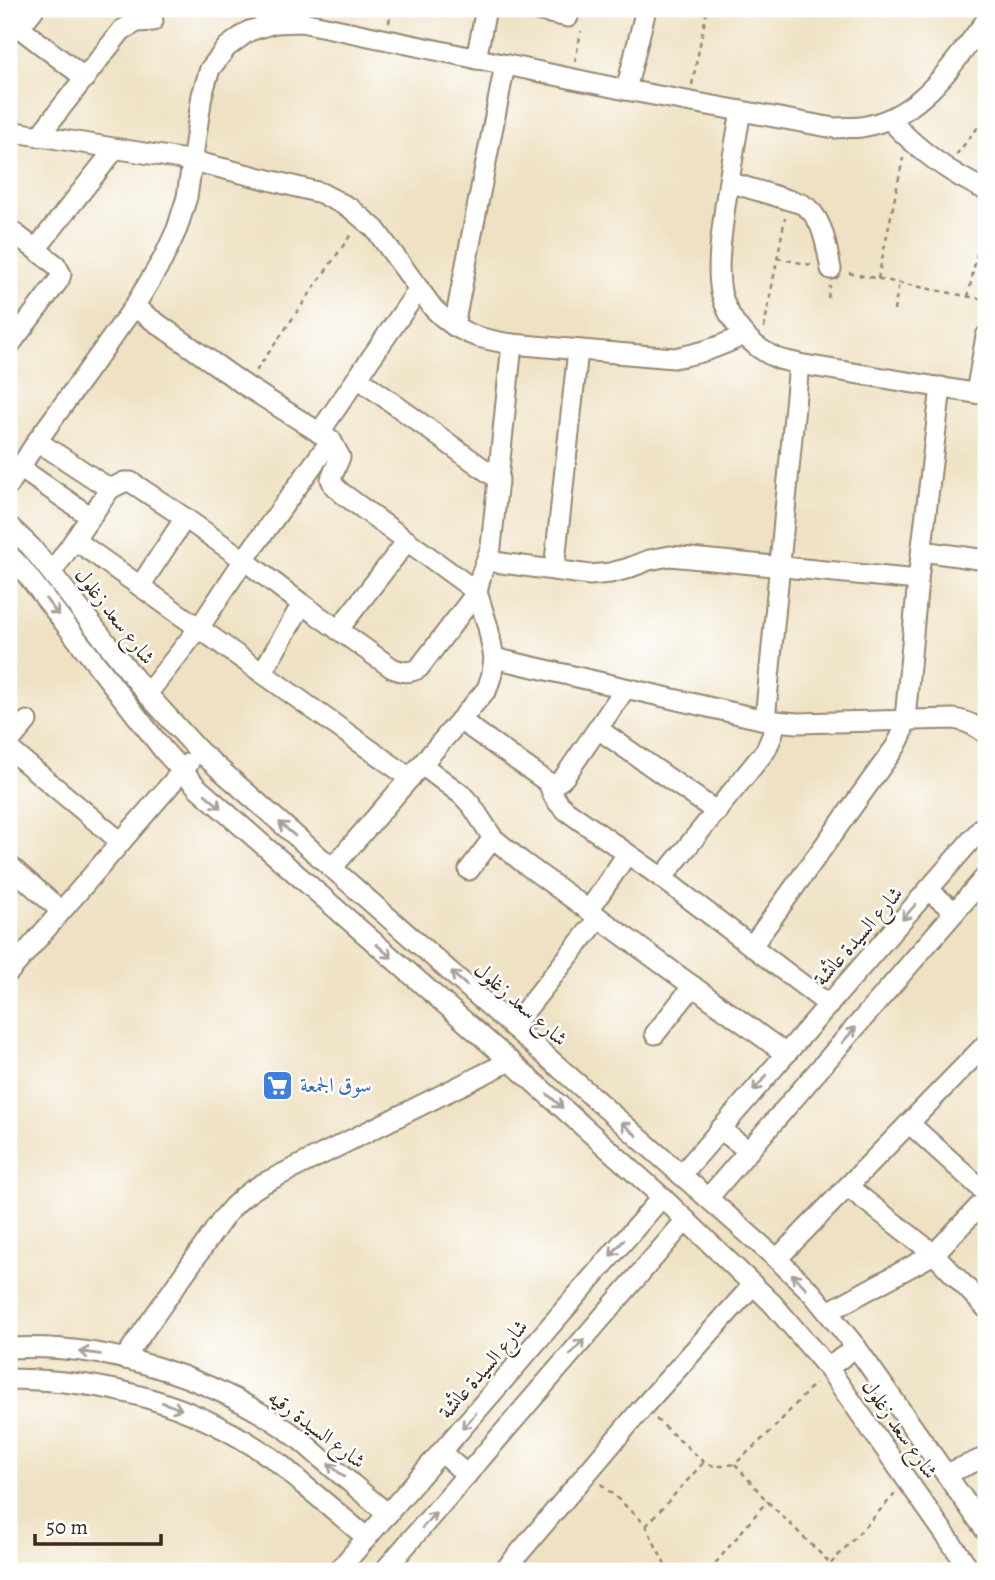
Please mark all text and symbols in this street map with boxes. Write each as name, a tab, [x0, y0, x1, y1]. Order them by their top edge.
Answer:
street label: شارع سعد زغلول	[65, 562, 162, 673]
one-way arrow	[44, 598, 59, 616]
one-way arrow	[204, 793, 222, 809]
one-way arrow	[279, 821, 297, 837]
street label: شارع السيدة عائشة	[807, 880, 912, 994]
one-way arrow	[901, 903, 917, 921]
one-way arrow	[375, 942, 392, 959]
street label: شارع سعد زغلول	[466, 956, 574, 1055]
one-way arrow	[450, 971, 468, 987]
one-way arrow	[841, 1026, 857, 1044]
supermarket icon: سوق الجمعة	[260, 1068, 294, 1102]
place label: سوق الجمعة	[300, 1071, 372, 1099]
one-way arrow	[752, 1074, 768, 1092]
one-way arrow	[546, 1093, 564, 1109]
one-way arrow	[621, 1121, 639, 1137]
one-way arrow	[609, 1239, 625, 1257]
one-way arrow	[791, 1272, 808, 1289]
street label: شارع السيدة عائشة	[432, 1313, 537, 1427]
one-way arrow	[569, 1338, 585, 1356]
one-way arrow	[79, 1346, 102, 1359]
street label: شارع سعد زغلول	[852, 1374, 945, 1487]
street label: شارع السيدة رقيه	[260, 1383, 371, 1478]
one-way arrow	[160, 1401, 182, 1413]
one-way arrow	[461, 1411, 477, 1429]
one-way arrow	[327, 1462, 345, 1478]
scale bar	[35, 1503, 161, 1547]
one-way arrow	[421, 1511, 437, 1529]
text: 50 m	[46, 1513, 88, 1541]

